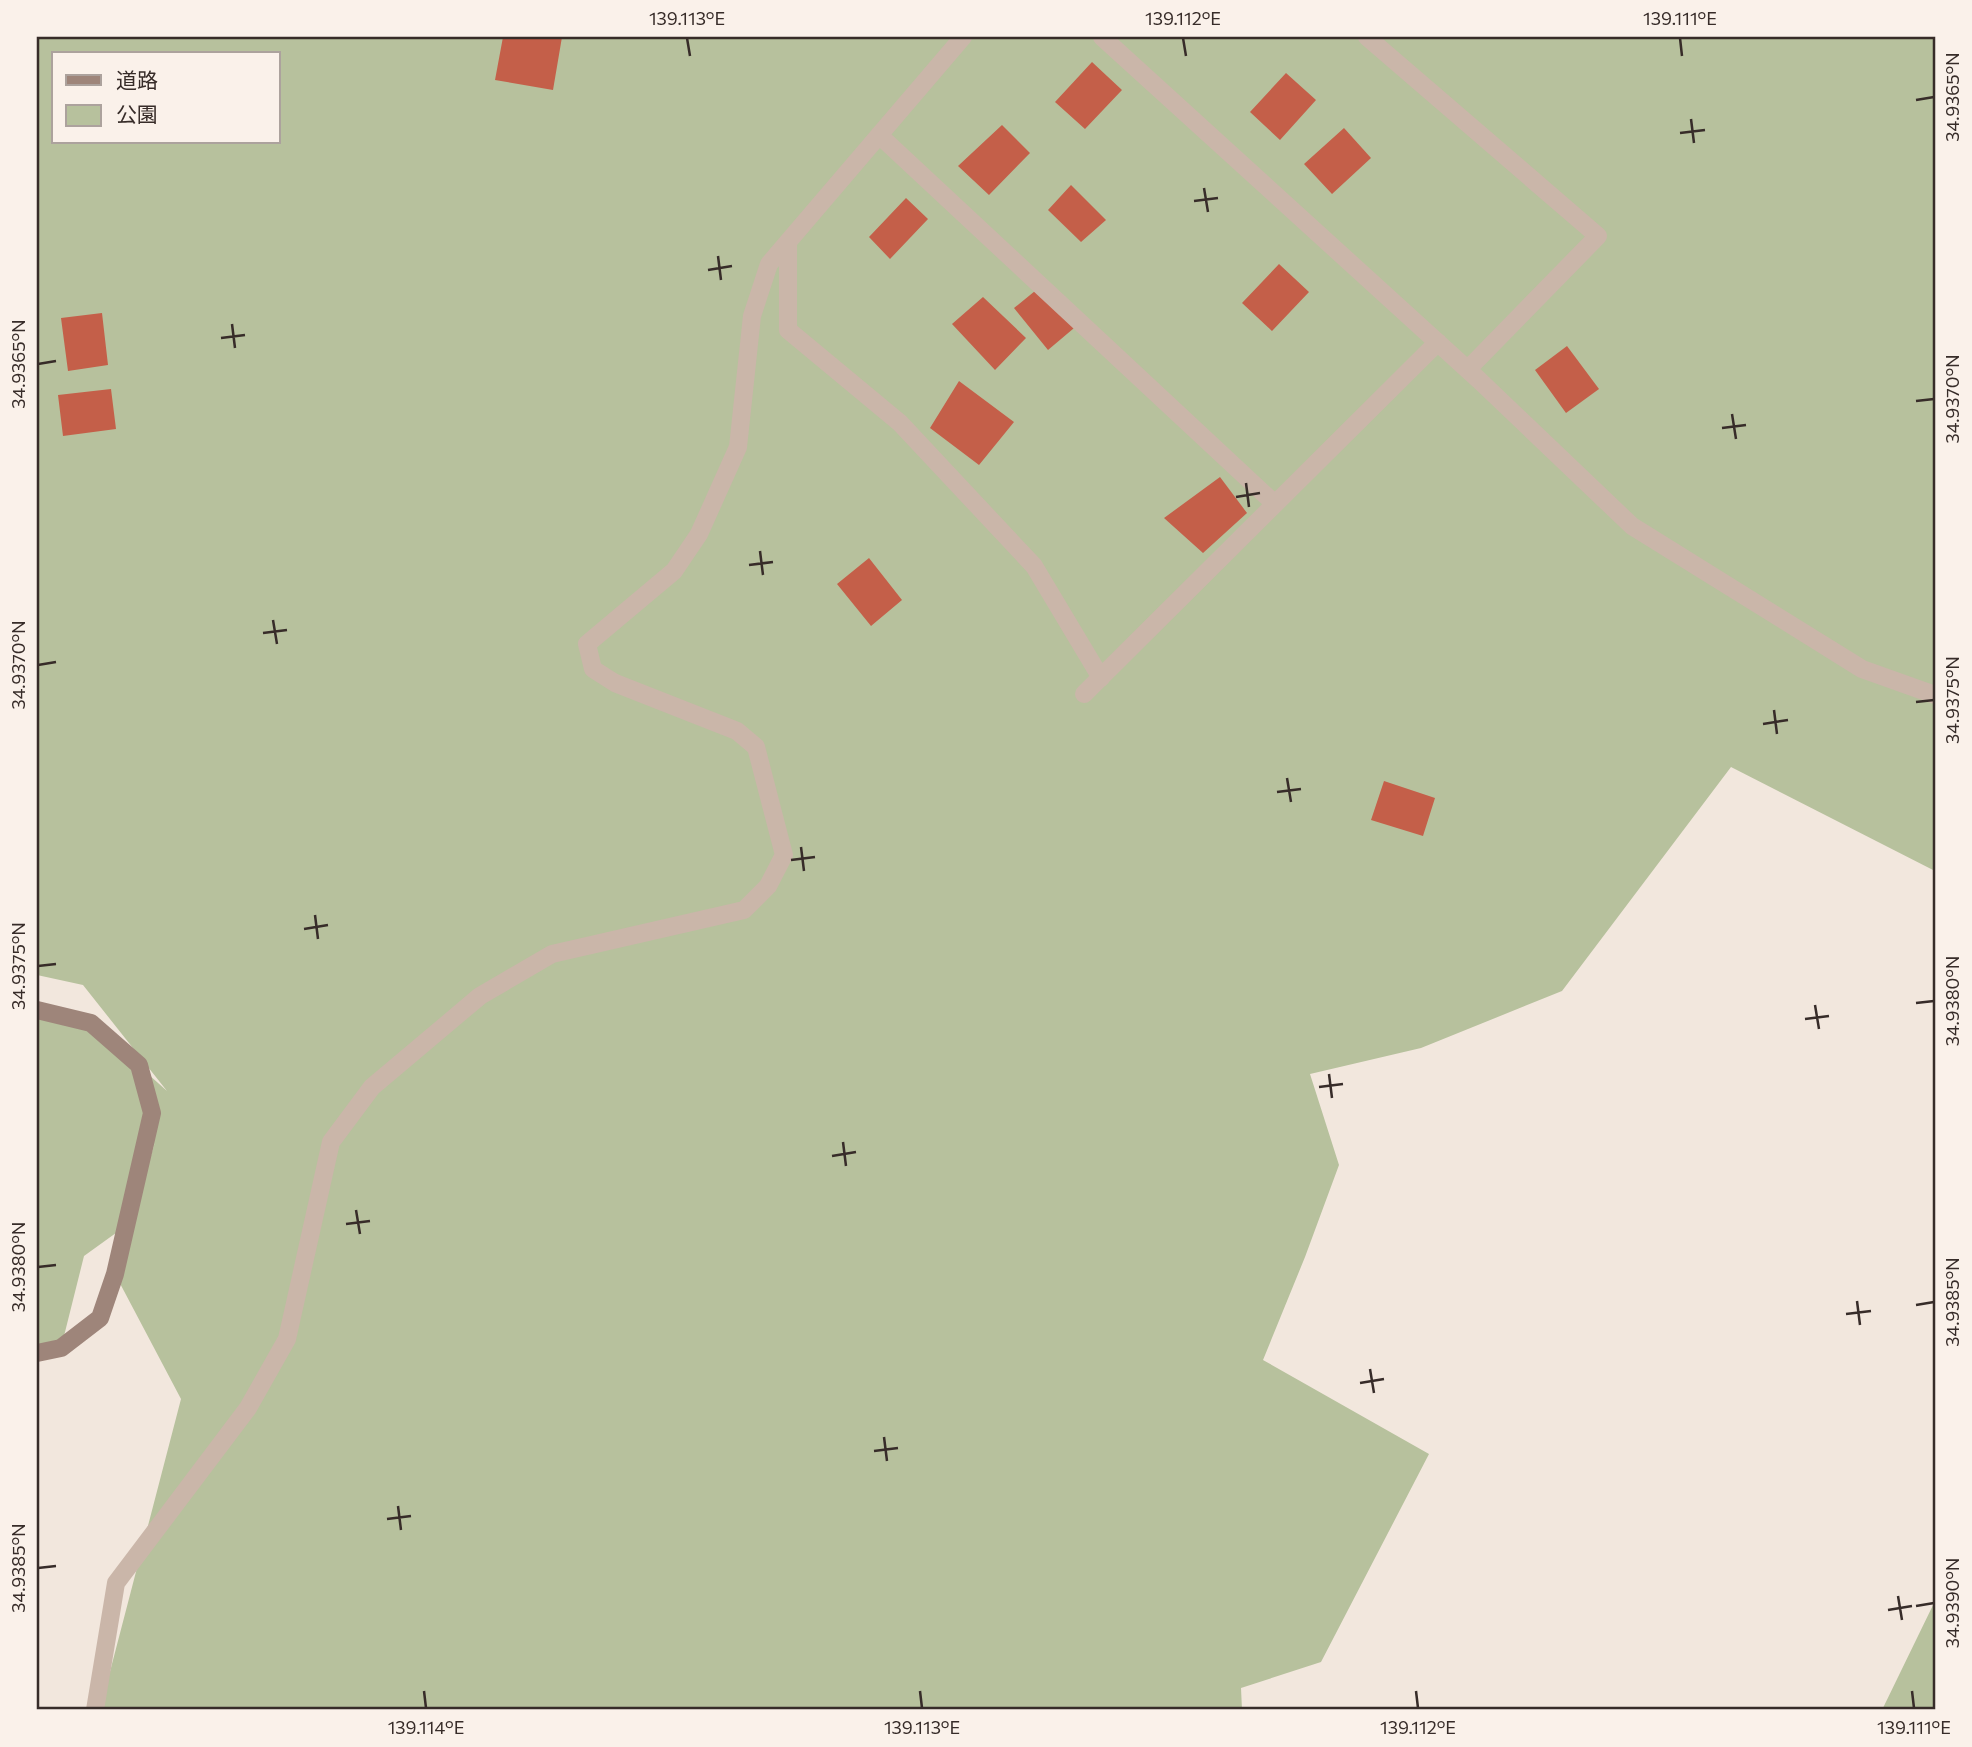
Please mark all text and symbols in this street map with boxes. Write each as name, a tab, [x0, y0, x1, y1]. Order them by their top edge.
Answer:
text: 139.113°E	[649, 7, 725, 29]
text: 139.112°E	[1145, 7, 1221, 29]
text: 139.111°E	[1643, 7, 1717, 29]
legend	[52, 52, 280, 144]
text: 34.9365°N	[1941, 52, 1963, 142]
text: 道路	[116, 67, 158, 92]
text: 公園	[116, 101, 158, 126]
text: 34.9365°N	[7, 319, 29, 409]
text: 34.9370°N	[1941, 354, 1963, 444]
text: 34.9370°N	[7, 620, 29, 710]
text: 34.9375°N	[1941, 656, 1963, 744]
text: 34.9375°N	[7, 922, 29, 1010]
text: 34.9380°N	[1941, 956, 1963, 1046]
text: 34.9380°N	[7, 1222, 29, 1312]
text: 34.9385°N	[1941, 1257, 1963, 1347]
text: 34.9385°N	[7, 1523, 29, 1613]
text: 34.9390°N	[1941, 1558, 1963, 1648]
text: 139.114°E	[388, 1716, 464, 1738]
text: 139.113°E	[884, 1716, 960, 1738]
text: 139.112°E	[1380, 1716, 1456, 1738]
text: 139.111°E	[1877, 1716, 1951, 1738]

